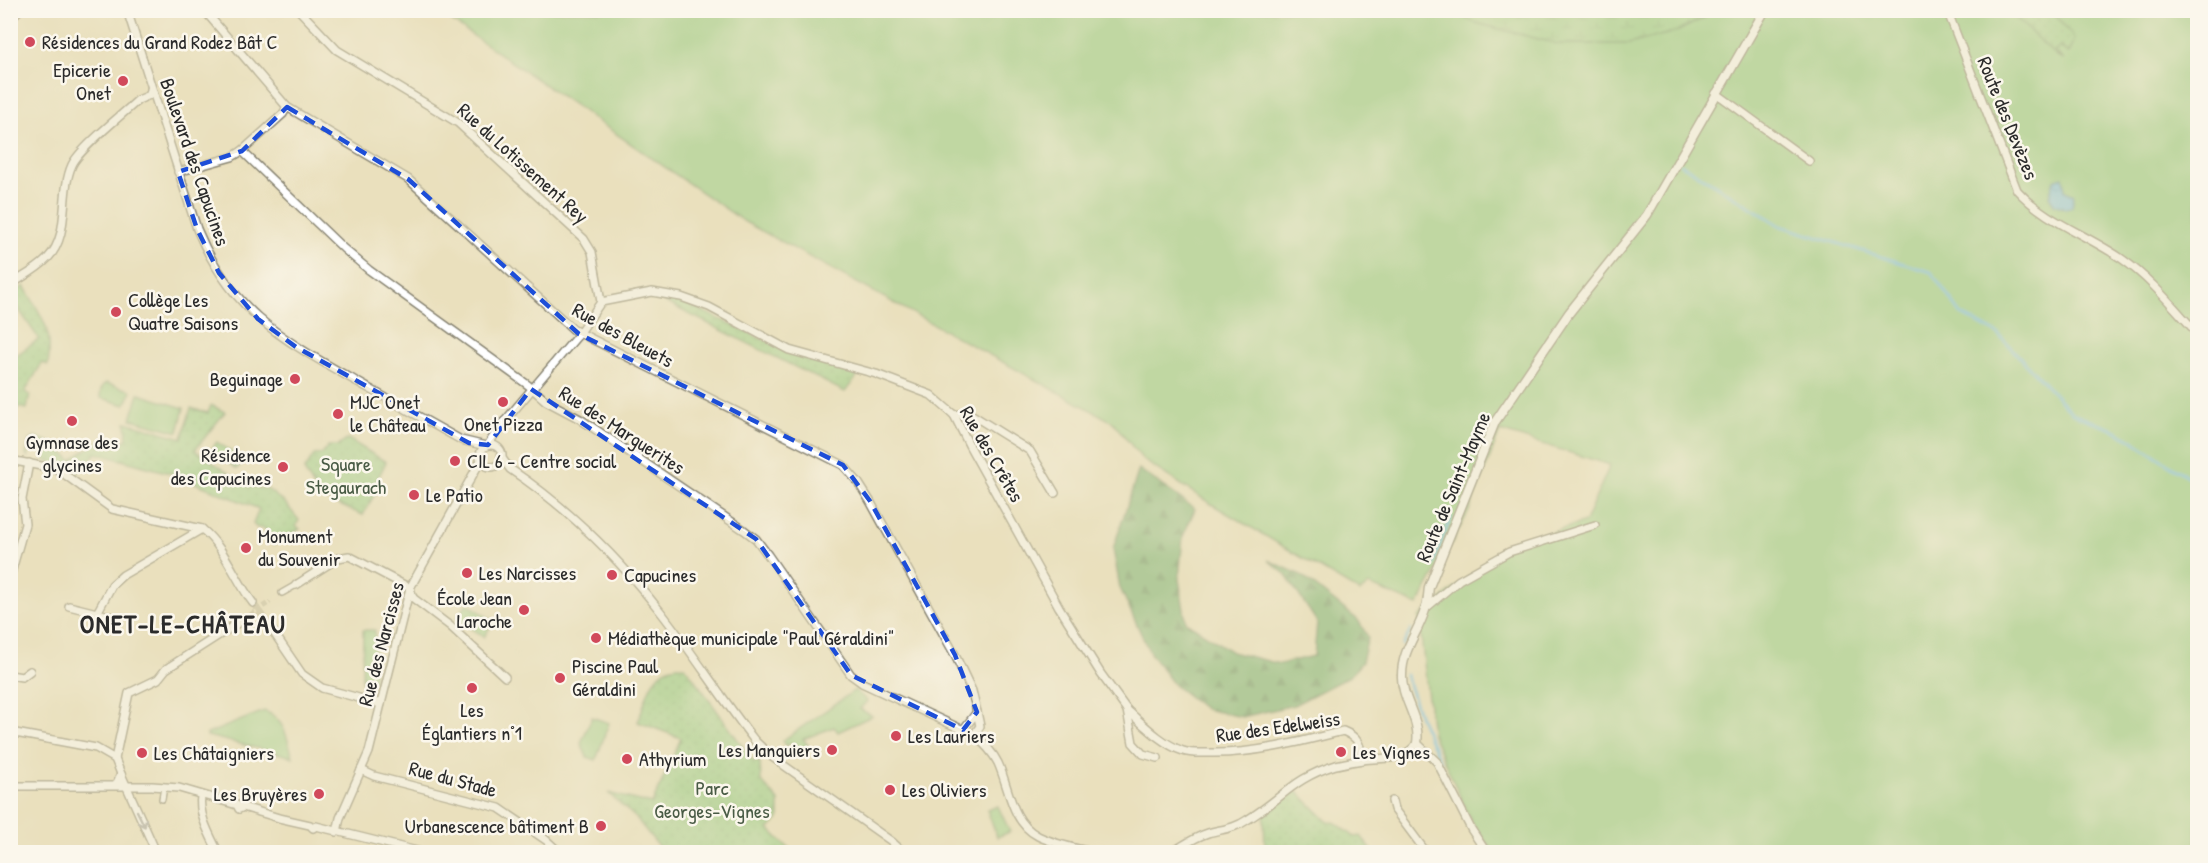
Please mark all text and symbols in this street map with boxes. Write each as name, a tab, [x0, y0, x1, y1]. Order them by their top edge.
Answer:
place label: Résidences du Grand Rodez Bât C	[42, 28, 278, 55]
marker: Résidences du Grand Rodez Bât C	[23, 35, 37, 49]
street label: Route des Devèzes	[1972, 52, 2045, 184]
place label: Epicerie Onet	[53, 56, 112, 106]
marker: Epicerie Onet	[116, 74, 130, 88]
street label: Boulevard des Capucines	[154, 74, 237, 250]
street label: Rue du Lotissement Rey	[452, 96, 595, 229]
place label: Collège Les Quatre Saisons	[128, 286, 238, 336]
street label: Rue des Bleuets	[568, 296, 679, 374]
marker: Collège Les Quatre Saisons	[109, 305, 123, 319]
place label: Beguinage	[210, 365, 283, 392]
marker: Beguinage	[288, 372, 302, 386]
street label: Rue des Marguerites	[554, 379, 691, 480]
place label: MJC Onet le Château	[350, 388, 426, 438]
marker: Onet Pizza	[496, 395, 510, 409]
street label: Rue des Crêtes	[954, 401, 1031, 507]
marker: MJC Onet le Château	[331, 407, 345, 421]
street label: Route de Saint-Mayme	[1409, 408, 1496, 566]
place label: Onet Pizza	[464, 410, 542, 437]
marker: Gymnase des glycines	[65, 414, 79, 428]
place label: Gymnase des glycines	[26, 428, 118, 478]
place label: Résidence des Capucines	[171, 441, 271, 491]
place label: CIL 6 - Centre social	[467, 447, 617, 474]
park label: Square Stegaurach	[306, 450, 386, 500]
marker: CIL 6 - Centre social	[448, 454, 462, 468]
marker: Résidence des Capucines	[276, 460, 290, 474]
place label: Le Patio	[426, 481, 483, 508]
marker: Le Patio	[407, 488, 421, 502]
place label: Monument du Souvenir	[258, 522, 341, 572]
marker: Monument du Souvenir	[239, 541, 253, 555]
place label: Les Narcisses	[479, 559, 576, 586]
place label: Capucines	[624, 561, 697, 588]
marker: Les Narcisses	[460, 566, 474, 580]
marker: Capucines	[605, 568, 619, 582]
street label: Rue des Narcisses	[351, 579, 410, 709]
place label: École Jean Laroche	[437, 584, 512, 634]
marker: École Jean Laroche	[517, 603, 531, 617]
district label: ONET-LE-CHÂTEAU	[80, 606, 286, 641]
place label: Médiathèque municipale "Paul Géraldini"	[608, 624, 894, 651]
marker: Médiathèque municipale "Paul Géraldini"	[589, 631, 603, 645]
place label: Piscine Paul Géraldini	[572, 652, 659, 702]
marker: Piscine Paul Géraldini	[553, 671, 567, 685]
marker: Les Églantiers n°1	[465, 681, 479, 695]
place label: Les Églantiers n°1	[422, 696, 522, 746]
street label: Rue des Edelweiss	[1214, 704, 1342, 749]
place label: Les Lauriers	[908, 722, 995, 749]
marker: Les Lauriers	[889, 729, 903, 743]
place label: Les Manguiers	[719, 736, 820, 763]
place label: Les Vignes	[1353, 738, 1430, 765]
place label: Les Châtaigniers	[154, 739, 274, 766]
marker: Les Manguiers	[825, 743, 839, 757]
place label: Athyrium	[639, 745, 706, 772]
marker: Les Vignes	[1334, 745, 1348, 759]
marker: Les Châtaigniers	[135, 746, 149, 760]
marker: Athyrium	[620, 752, 634, 766]
street label: Rue du Stade	[406, 754, 500, 803]
park label: Parc Georges-Vignes	[654, 774, 770, 824]
place label: Les Oliviers	[902, 776, 987, 803]
place label: Les Bruyères	[214, 780, 307, 807]
marker: Les Oliviers	[883, 783, 897, 797]
marker: Les Bruyères	[312, 787, 326, 801]
one-way arrow	[135, 809, 147, 827]
place label: Urbanescence bâtiment B	[405, 812, 589, 839]
marker: Urbanescence bâtiment B	[594, 819, 608, 833]

